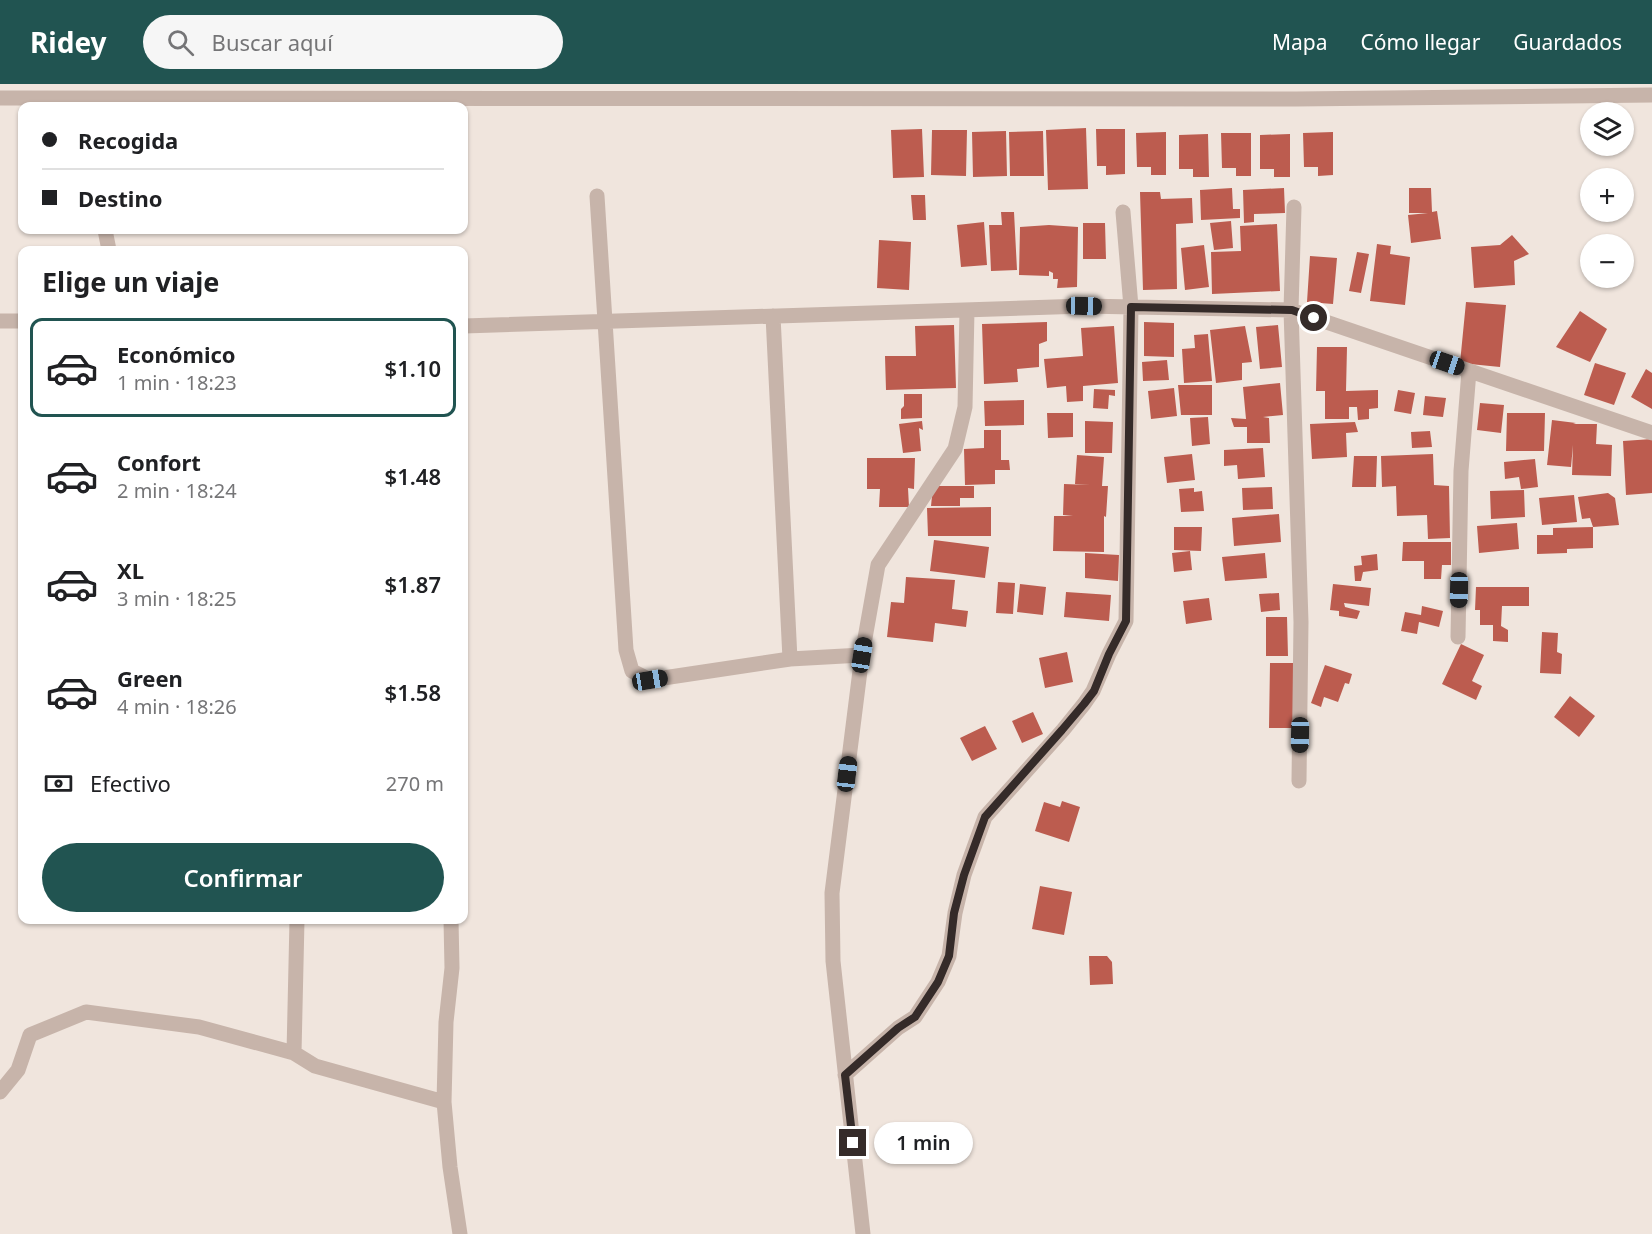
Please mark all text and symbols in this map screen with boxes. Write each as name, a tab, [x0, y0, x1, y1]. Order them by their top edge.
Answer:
search box	[143, 15, 563, 69]
text: Ridey	[30, 23, 107, 61]
icon: search	[164, 26, 197, 59]
text: Buscar aquí	[212, 27, 333, 57]
text: Mapa	[1272, 28, 1327, 56]
text: Cómo llegar	[1360, 28, 1480, 56]
text: Guardados	[1513, 28, 1622, 56]
map controls	[1580, 102, 1634, 288]
button: layers	[1580, 102, 1634, 156]
text: Recogida	[78, 125, 178, 155]
button: +	[1580, 168, 1634, 222]
text: Destino	[78, 183, 162, 213]
button: −	[1580, 234, 1634, 288]
text: Elige un viaje	[42, 263, 219, 300]
car	[1066, 297, 1102, 315]
route start	[1300, 304, 1327, 331]
text: Económico	[117, 339, 236, 369]
icon: car	[45, 341, 99, 395]
car	[1427, 349, 1467, 377]
text: $1.10	[385, 353, 441, 383]
text: 1 min · 18:23	[117, 369, 237, 396]
text: Confort	[117, 447, 201, 477]
icon: car	[45, 449, 99, 503]
text: $1.48	[385, 461, 441, 491]
text: 2 min · 18:24	[117, 477, 237, 504]
text: XL	[117, 555, 144, 585]
icon: car	[45, 557, 99, 611]
text: $1.87	[385, 569, 441, 599]
car	[1450, 572, 1468, 608]
text: 3 min · 18:25	[117, 585, 237, 612]
car	[850, 636, 874, 674]
text: Green	[117, 663, 183, 693]
icon: car	[45, 665, 99, 719]
car	[631, 668, 669, 692]
text: $1.58	[385, 677, 441, 707]
text: 4 min · 18:26	[117, 693, 237, 720]
car	[1291, 717, 1309, 753]
car	[836, 755, 858, 793]
icon: cash	[42, 767, 75, 800]
text: Efectivo	[90, 768, 171, 798]
text: 270 m	[386, 770, 444, 797]
button: Confirmar	[42, 843, 444, 912]
callout: 1 min	[874, 1122, 973, 1164]
route end	[839, 1129, 866, 1156]
text: 1 min	[896, 1129, 951, 1156]

